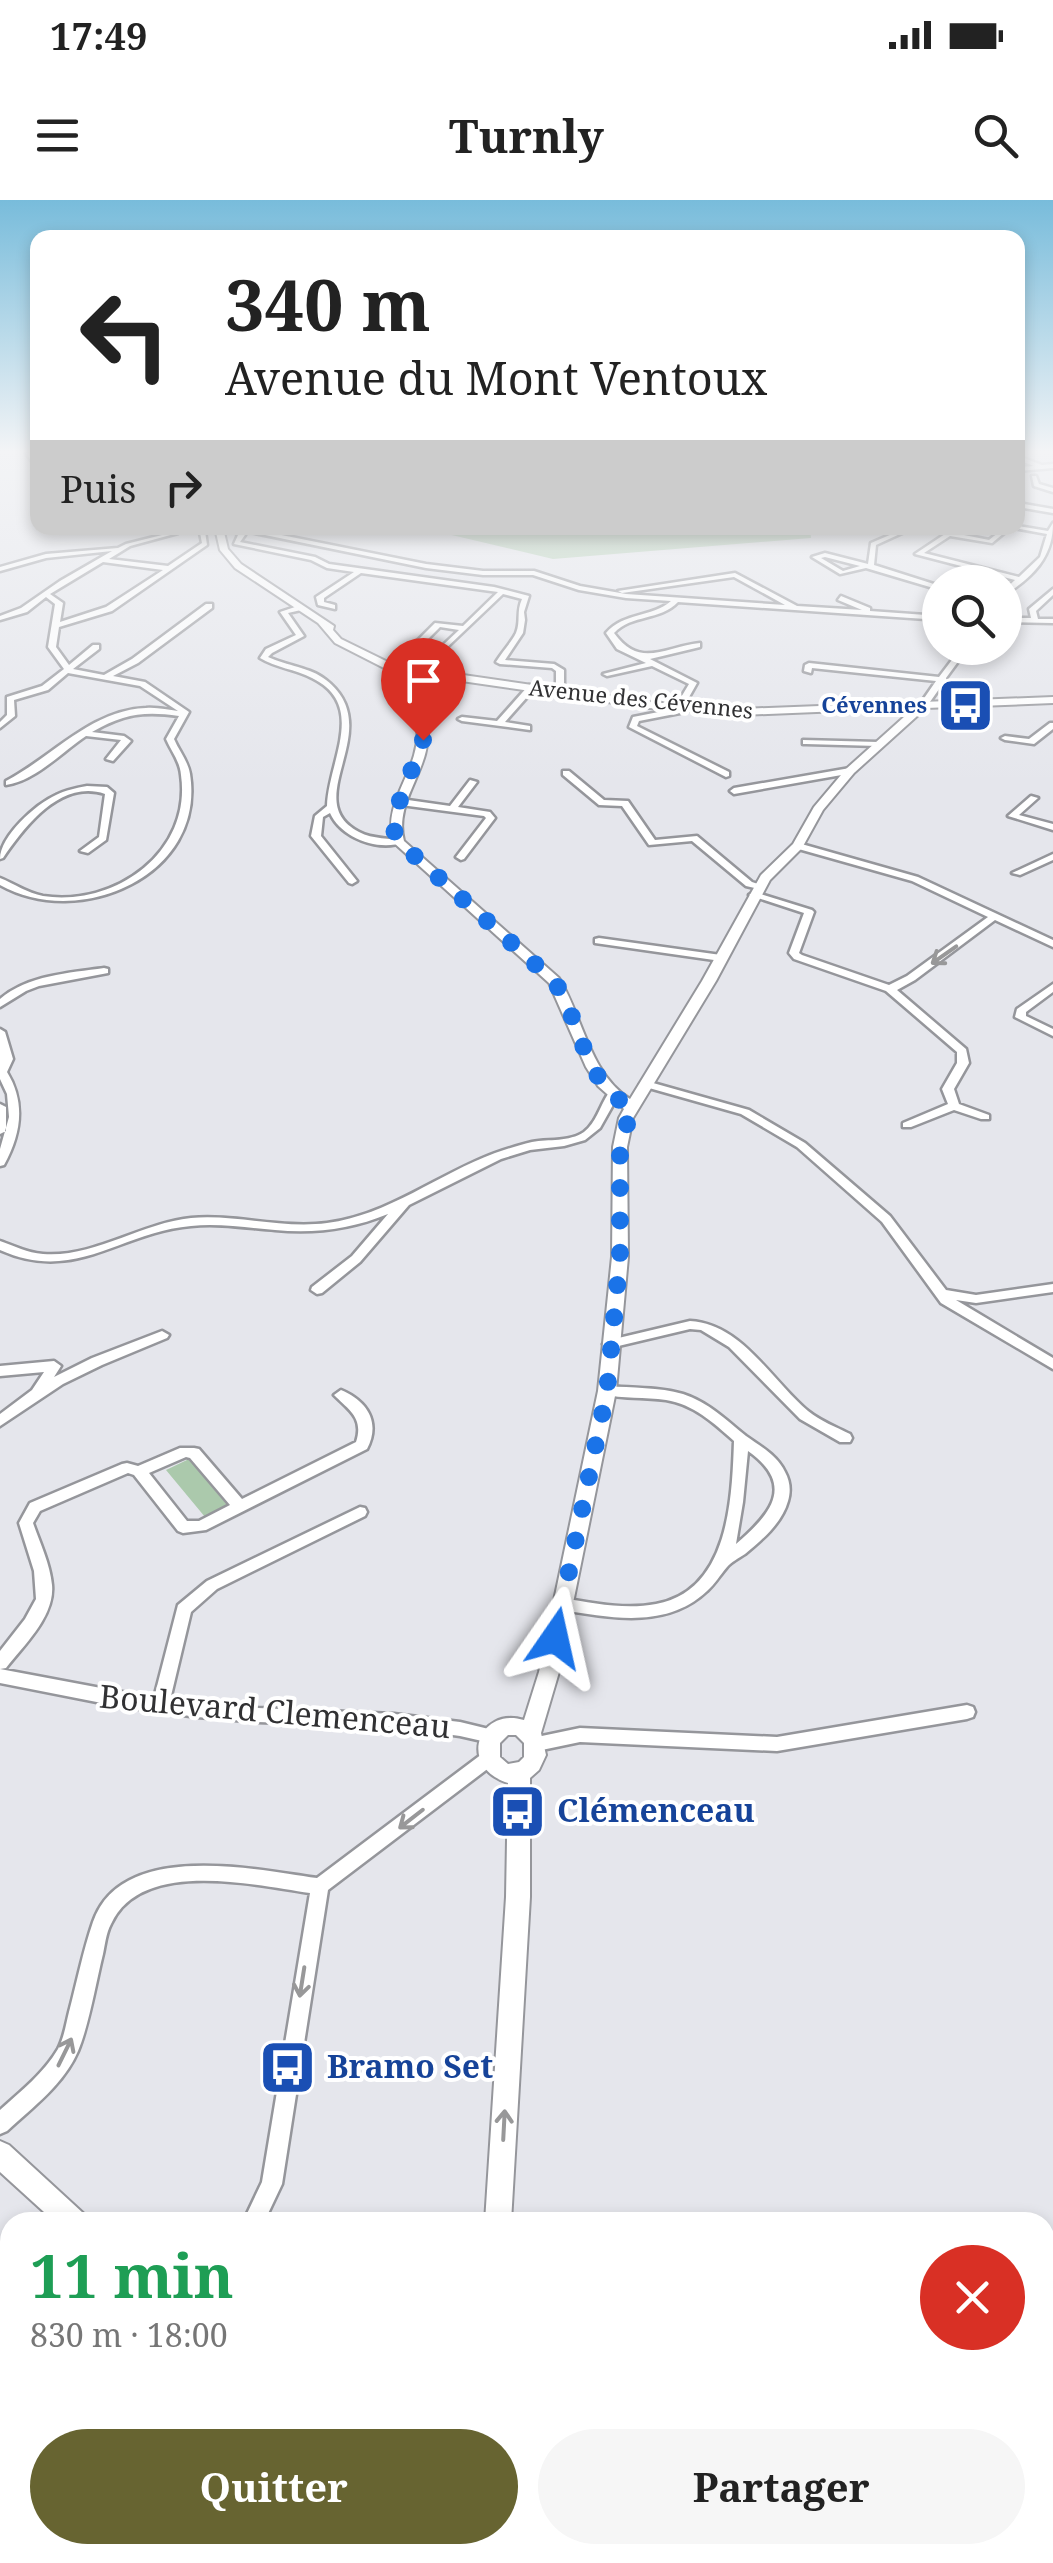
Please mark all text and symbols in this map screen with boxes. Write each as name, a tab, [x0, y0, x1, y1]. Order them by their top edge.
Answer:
text: 17:49	[50, 9, 147, 61]
text: Turnly	[449, 105, 604, 166]
icon: menu	[30, 108, 85, 163]
icon: search	[968, 108, 1023, 163]
text: 340 m	[225, 256, 431, 352]
icon: left	[60, 270, 190, 400]
text: Avenue du Mont Ventoux	[225, 347, 767, 408]
icon: right	[156, 460, 211, 515]
text: Puis	[60, 462, 136, 514]
map controls	[922, 565, 1022, 665]
button: search	[922, 565, 1022, 665]
pin	[381, 638, 466, 741]
icon: arrive	[396, 653, 451, 708]
street label: Avenue des Cévennes	[528, 671, 755, 725]
bus stop icon: Cévennes	[936, 675, 996, 735]
place label: Cévennes	[821, 689, 927, 719]
one-way arrow	[931, 944, 959, 965]
position arrow	[503, 1586, 607, 1690]
street label: Boulevard Clemenceau	[98, 1674, 452, 1747]
bus stop icon: Clémenceau	[488, 1781, 548, 1841]
place label: Clémenceau	[557, 1788, 755, 1831]
one-way arrow	[398, 1808, 425, 1829]
one-way arrow	[292, 1965, 311, 1998]
bus stop icon: Bramo Set	[258, 2037, 318, 2097]
one-way arrow	[56, 2038, 75, 2068]
place label: Bramo Set	[327, 2044, 493, 2087]
one-way arrow	[495, 2110, 514, 2142]
text: 11 min	[30, 2234, 234, 2316]
button: close	[920, 2245, 1025, 2350]
text: 830 m · 18:00	[30, 2313, 228, 2356]
button: Quitter	[30, 2429, 518, 2544]
button: Partager	[538, 2429, 1025, 2544]

